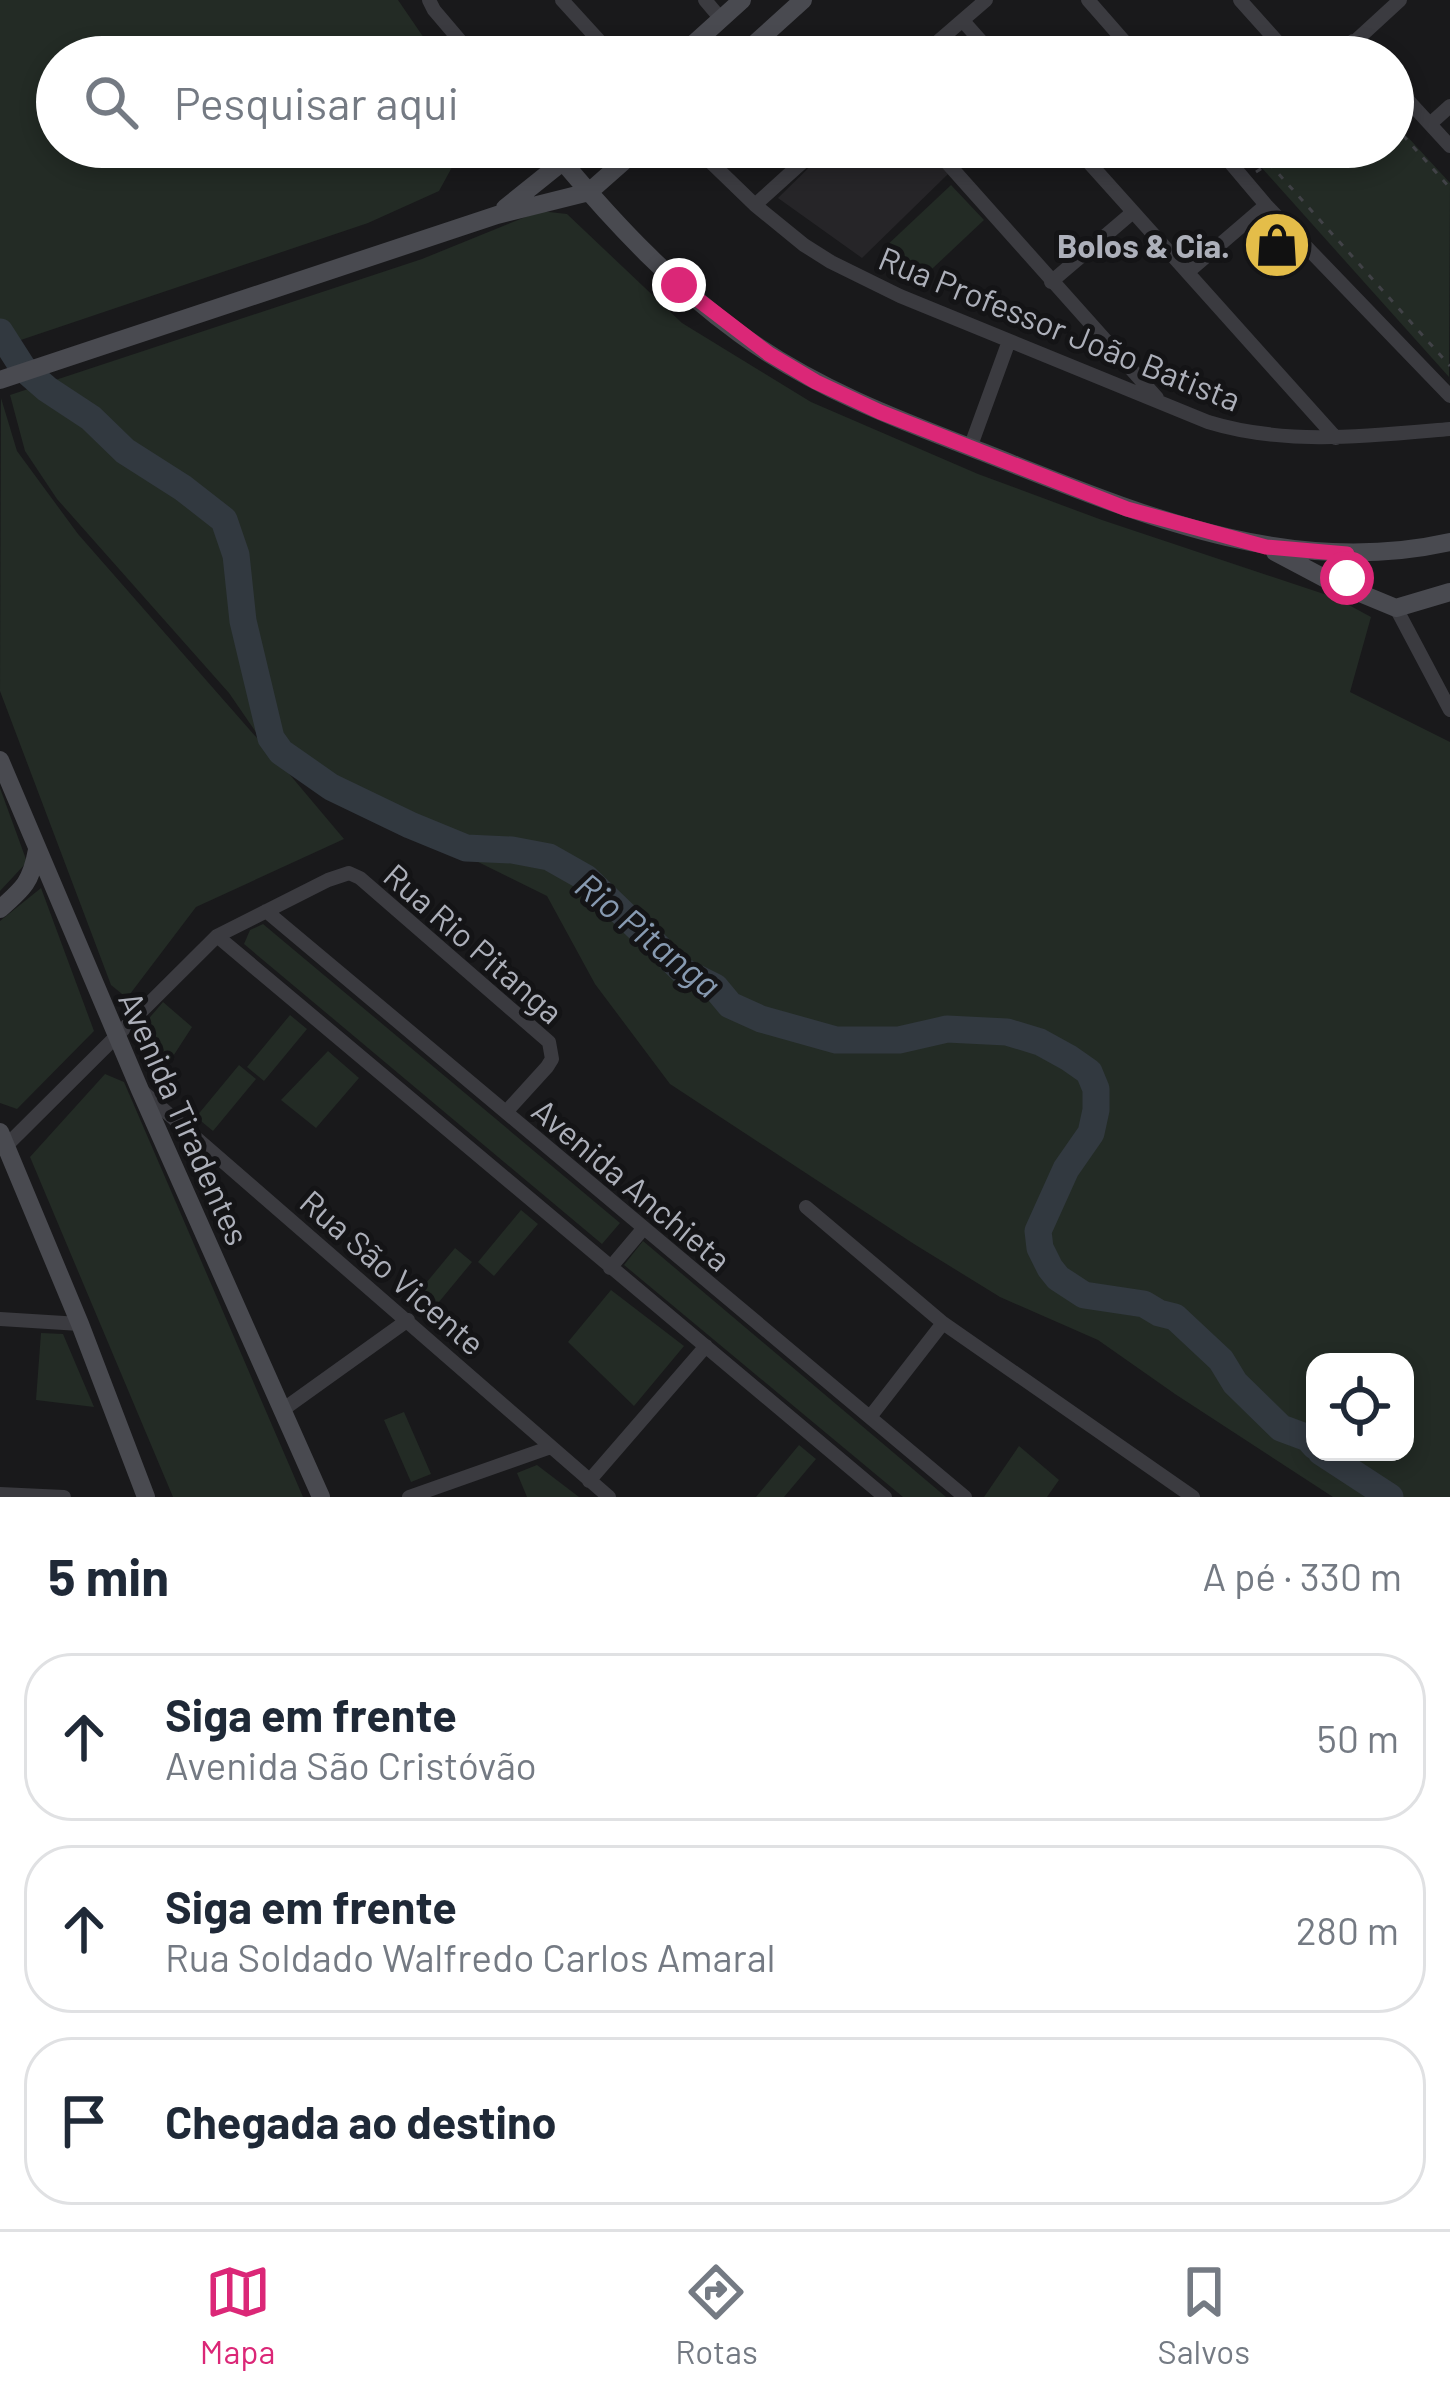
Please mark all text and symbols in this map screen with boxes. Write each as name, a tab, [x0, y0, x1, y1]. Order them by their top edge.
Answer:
search box	[36, 36, 1414, 168]
icon: search	[78, 69, 144, 135]
text: Pesquisar aqui	[174, 75, 459, 129]
shop icon: Bolos & Cia.	[1242, 210, 1312, 280]
place label: Bolos & Cia.	[1057, 225, 1230, 265]
street label: Rua Professor João Batista	[873, 237, 1247, 419]
route end	[652, 258, 706, 312]
route start	[1320, 551, 1374, 605]
street label: Rua Rio Pitanga	[376, 855, 572, 1031]
water label: Rio Pitanga	[568, 863, 730, 1005]
street label: Avenida Tiradentes	[111, 985, 259, 1251]
street label: Avenida Anchieta	[525, 1089, 739, 1279]
street label: Rua São Vicente	[293, 1181, 493, 1363]
map controls	[1306, 1353, 1414, 1461]
button: locate	[1306, 1353, 1414, 1461]
text: 5 min	[48, 1545, 169, 1606]
text: A pé · 330 m	[1202, 1552, 1402, 1599]
text: Siga em frente	[165, 1687, 457, 1741]
icon: ahead	[51, 1704, 117, 1770]
text: 50 m	[1317, 1714, 1399, 1761]
text: Avenida São Cristóvão	[165, 1741, 537, 1788]
text: Siga em frente	[165, 1879, 457, 1933]
icon: ahead	[51, 1896, 117, 1962]
text: 280 m	[1296, 1906, 1399, 1953]
text: Rua Soldado Walfredo Carlos Amaral	[165, 1933, 776, 1980]
icon: arrive	[51, 2088, 117, 2154]
text: Chegada ao destino	[165, 2094, 557, 2148]
tab: Mapa	[200, 2259, 275, 2371]
tab: Rotas	[675, 2259, 758, 2371]
tab: Salvos	[1157, 2259, 1250, 2371]

